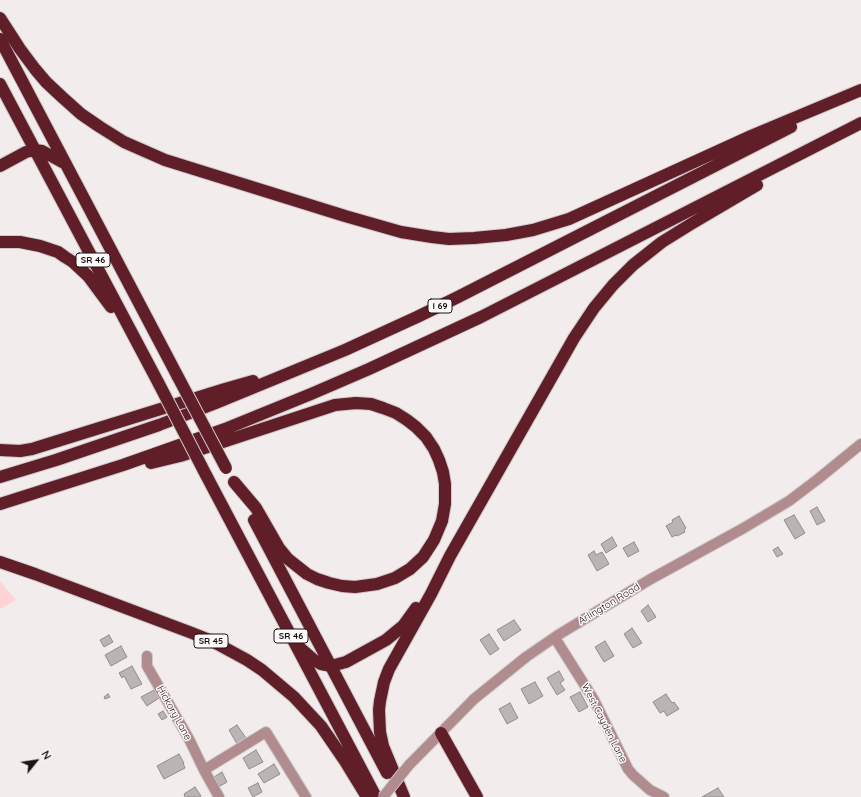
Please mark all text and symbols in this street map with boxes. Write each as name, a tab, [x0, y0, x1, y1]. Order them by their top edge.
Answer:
road number: SR 46	[76, 253, 110, 267]
road number: I 69	[428, 299, 452, 313]
street label: Arlington Road	[576, 581, 642, 627]
road number: SR 46	[274, 629, 308, 643]
road number: SR 45	[194, 634, 228, 648]
street label: West Cayden Lane	[579, 681, 629, 765]
street label: Hickory Lane	[154, 684, 194, 742]
north arrow	[16, 741, 56, 781]
text: N	[38, 748, 54, 762]

